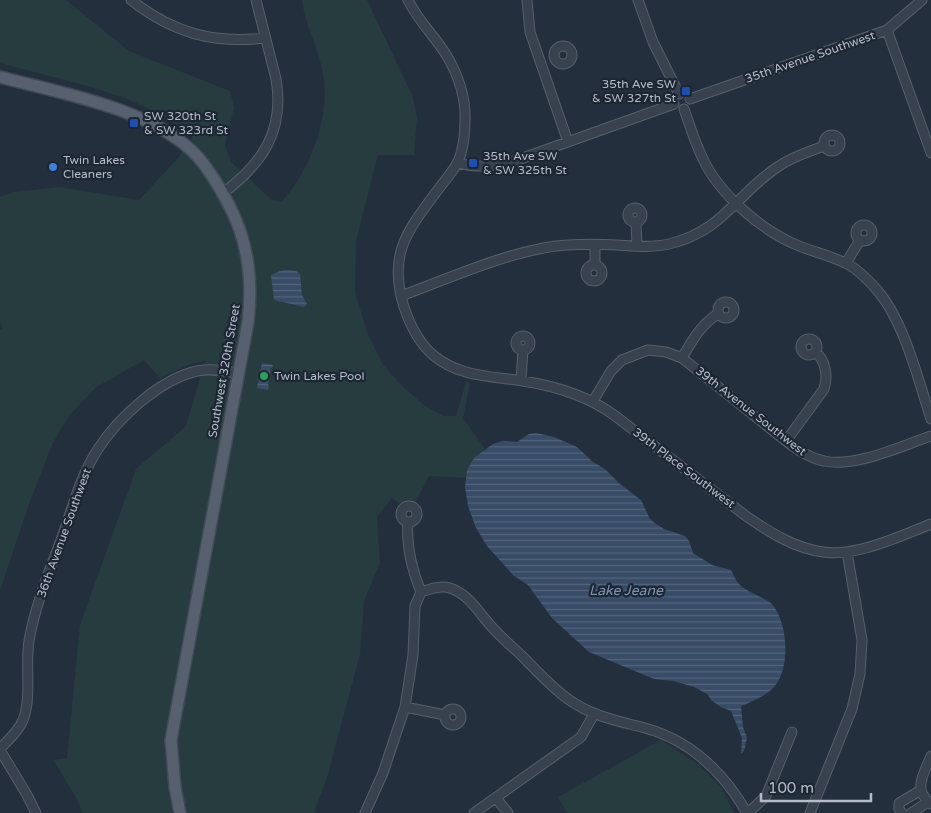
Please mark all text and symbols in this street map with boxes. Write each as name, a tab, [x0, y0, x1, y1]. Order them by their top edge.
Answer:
street label: 35th Avenue Southwest	[743, 28, 877, 86]
place label: 35th Ave SW & SW 327th St	[592, 77, 676, 105]
marker: 35th Ave SW & SW 327th St	[680, 85, 692, 97]
place label: SW 320th St & SW 323rd St	[144, 109, 228, 137]
marker: SW 320th St & SW 323rd St	[128, 117, 140, 129]
place label: 35th Ave SW & SW 325th St	[483, 149, 567, 177]
place label: Twin Lakes Cleaners	[63, 153, 125, 181]
marker: 35th Ave SW & SW 325th St	[467, 157, 479, 169]
marker: Twin Lakes Cleaners	[47, 161, 59, 173]
street label: Southwest 320th Street	[205, 303, 243, 439]
street label: 39th Avenue Southwest	[693, 363, 809, 459]
place label: Twin Lakes Pool	[274, 369, 365, 383]
marker: Twin Lakes Pool	[258, 370, 270, 382]
street label: 39th Place Southwest	[630, 425, 738, 511]
street label: 36th Avenue Southwest	[34, 466, 94, 600]
water label: Lake Jeane	[589, 582, 664, 599]
scale bar	[761, 770, 871, 802]
text: 100 m	[768, 779, 814, 797]

